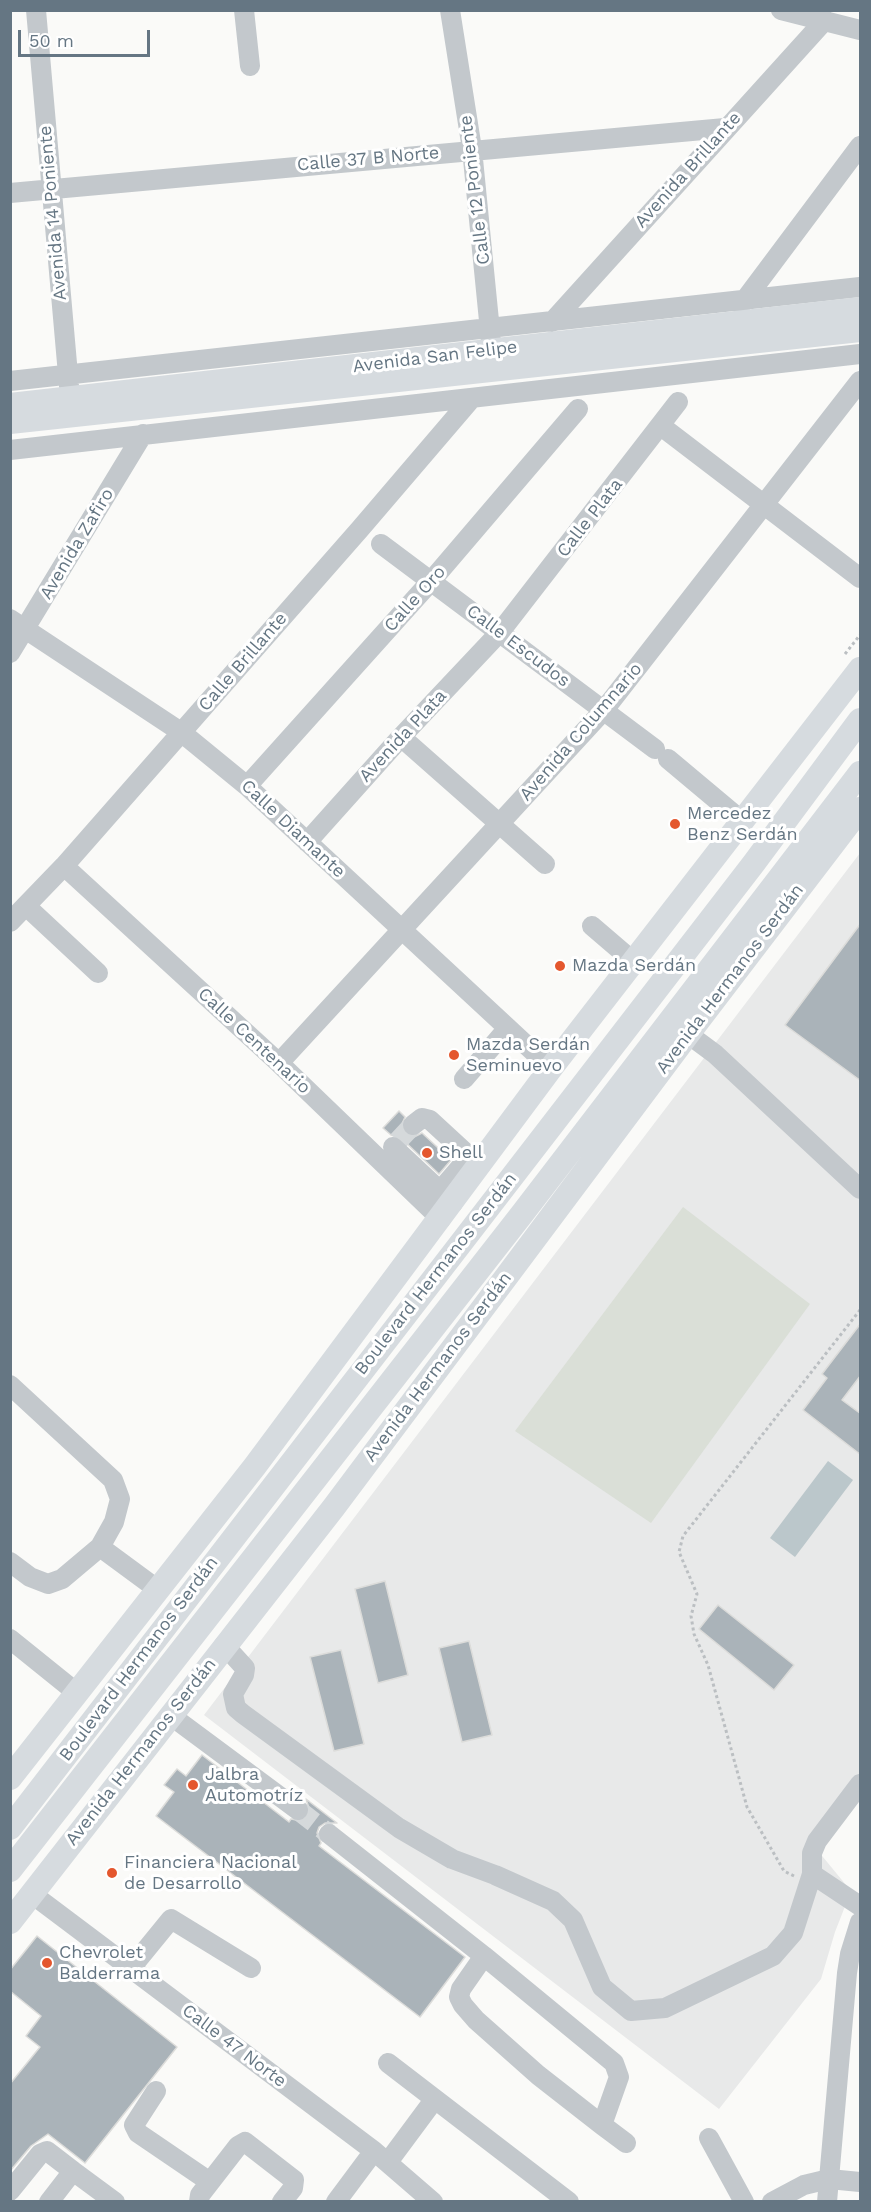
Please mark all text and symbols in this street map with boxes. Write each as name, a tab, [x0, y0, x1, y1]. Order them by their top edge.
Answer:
scale bar	[21, 18, 153, 56]
text: 50 m	[29, 30, 74, 51]
street label: Avenida Brillante	[630, 108, 746, 232]
street label: Calle 12 Poniente	[455, 114, 495, 266]
street label: Avenida 14 Poniente	[35, 125, 71, 301]
street label: Calle 37 B Norte	[296, 142, 440, 176]
street label: Avenida San Felipe	[351, 336, 519, 378]
street label: Calle Plata	[553, 474, 627, 562]
street label: Avenida Zafiro	[35, 485, 119, 603]
street label: Calle Oro	[380, 562, 450, 636]
street label: Calle Escudos	[462, 600, 574, 692]
street label: Calle Brillante	[194, 608, 292, 716]
street label: Avenida Columnario	[515, 659, 647, 805]
street label: Avenida Plata	[355, 685, 451, 787]
street label: Calle Diamante	[237, 775, 349, 883]
place label: Mercedez Benz Serdán	[687, 803, 798, 846]
marker: Mercedez Benz Serdán	[668, 817, 682, 831]
street label: Avenida Hermanos Serdán	[652, 880, 808, 1078]
place label: Mazda Serdán	[572, 955, 696, 977]
marker: Mazda Serdán	[553, 959, 567, 973]
street label: Calle Centenario	[193, 983, 315, 1099]
place label: Mazda Serdán Seminuevo	[466, 1034, 590, 1076]
marker: Mazda Serdán Seminuevo	[447, 1048, 461, 1062]
place label: Shell	[439, 1142, 483, 1164]
marker: Shell	[420, 1146, 434, 1160]
street label: Boulevard Hermanos Serdán	[350, 1169, 522, 1379]
street label: Avenida Hermanos Serdán	[360, 1268, 516, 1466]
street label: Boulevard Hermanos Serdán	[55, 1553, 223, 1765]
street label: Avenida Hermanos Serdán	[61, 1654, 221, 1850]
place label: Jalbra Automotríz	[205, 1764, 303, 1806]
marker: Jalbra Automotríz	[186, 1778, 200, 1792]
place label: Financiera Nacional de Desarrollo	[124, 1852, 297, 1894]
marker: Financiera Nacional de Desarrollo	[105, 1866, 119, 1880]
place label: Chevrolet Balderrama	[59, 1942, 160, 1984]
marker: Chevrolet Balderrama	[40, 1956, 54, 1970]
street label: Calle 47 Norte	[178, 2000, 290, 2092]

